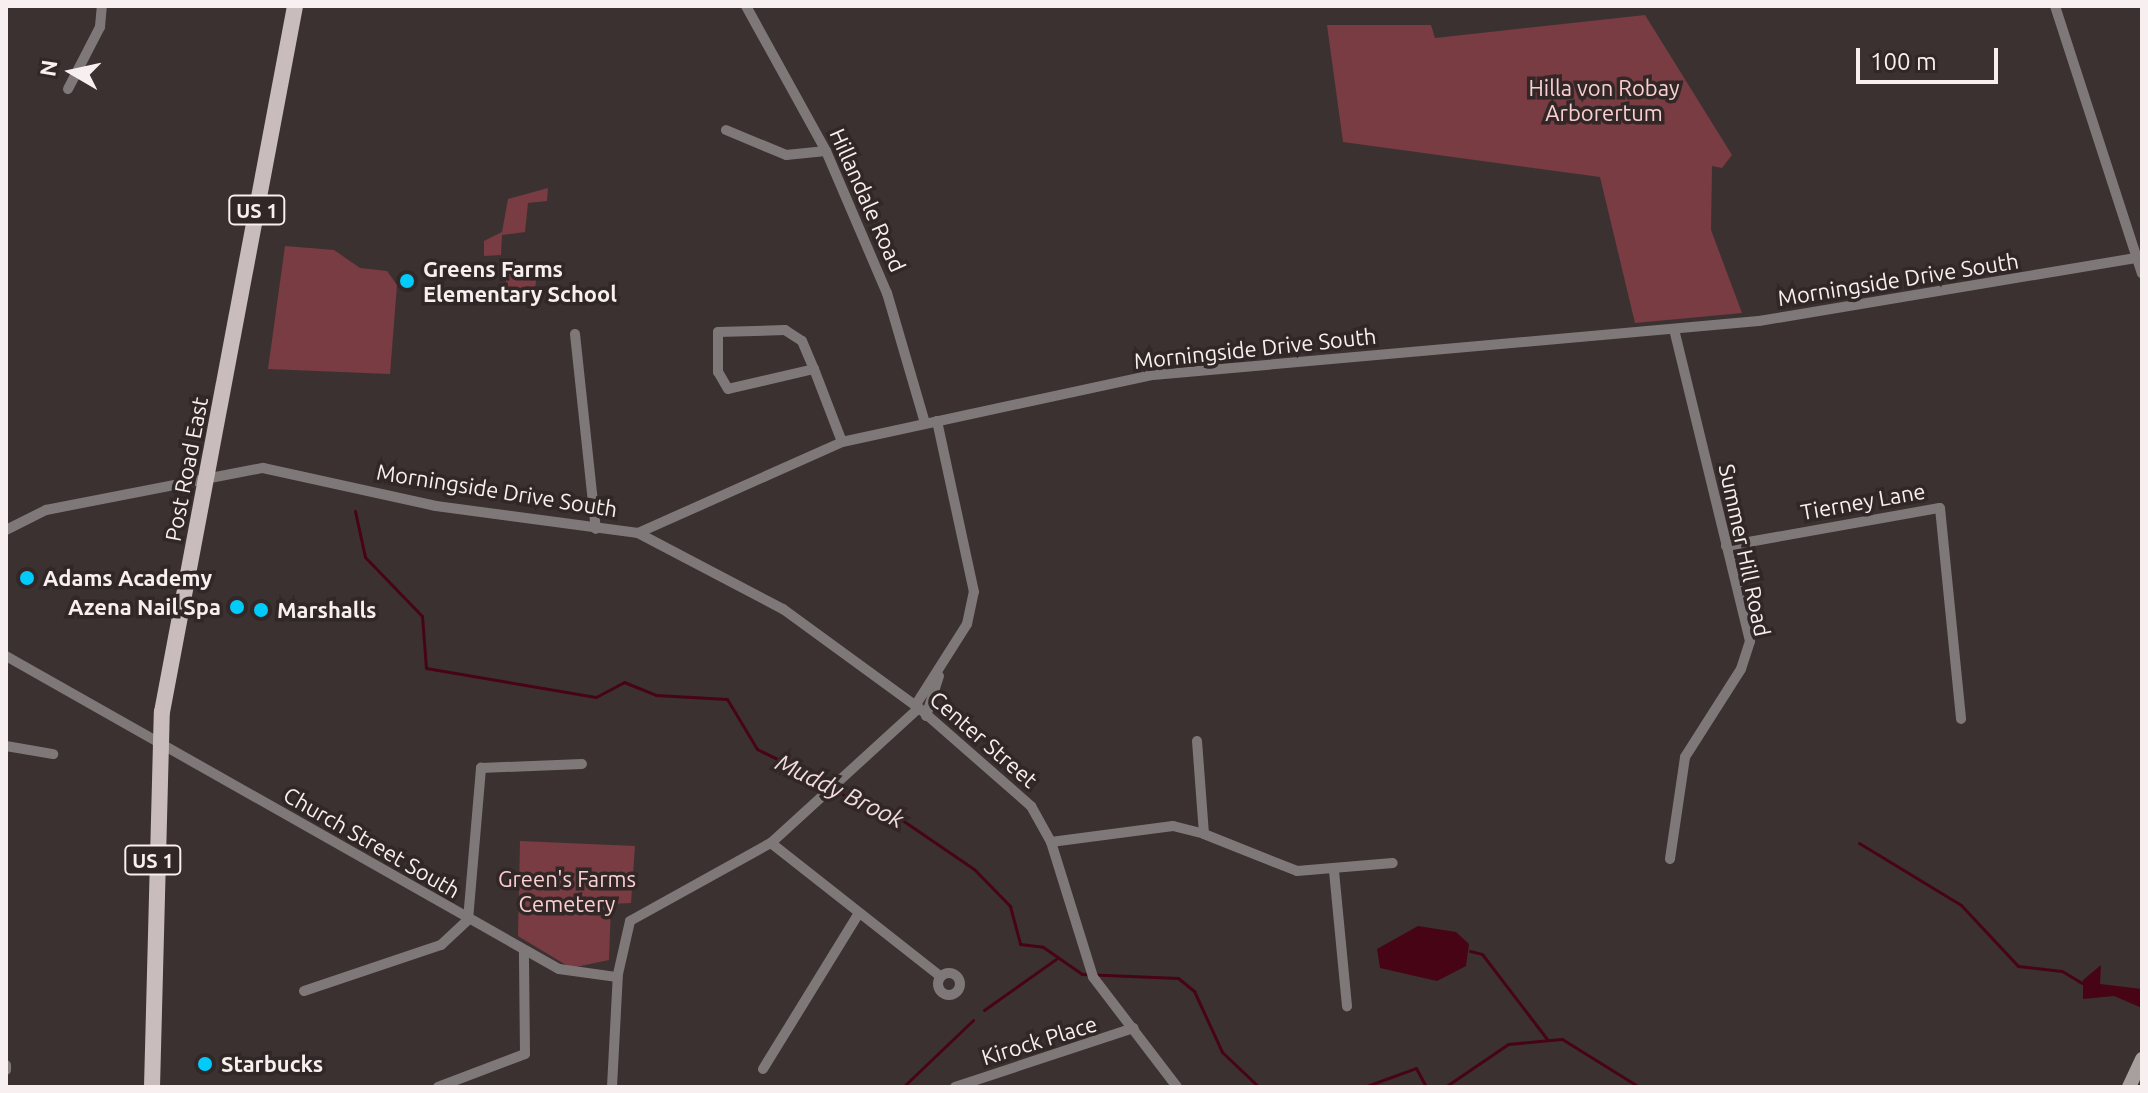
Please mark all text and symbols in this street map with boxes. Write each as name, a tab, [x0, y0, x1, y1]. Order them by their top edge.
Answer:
north arrow	[32, 32, 112, 112]
scale bar	[1860, 32, 2002, 82]
text: 100 m	[1870, 48, 1937, 75]
text: N	[34, 58, 61, 78]
park label: Hilla von Robay Arborertum	[1528, 74, 1680, 126]
street label: Hillandale Road	[825, 124, 911, 276]
road number: US 1	[227, 194, 287, 226]
street label: Morningside Drive South	[1776, 247, 2020, 311]
place label: Greens Farms Elementary School	[423, 255, 617, 306]
marker: Greens Farms Elementary School	[398, 272, 416, 290]
street label: Morningside Drive South	[1132, 322, 1378, 374]
street label: Post Road East	[159, 395, 213, 543]
street label: Morningside Drive South	[375, 458, 619, 522]
street label: Summer Hill Road	[1714, 461, 1776, 639]
street label: Tierney Lane	[1799, 477, 1927, 525]
place label: Adams Academy	[43, 565, 212, 591]
marker: Adams Academy	[18, 569, 36, 587]
place label: Azena Nail Spa	[68, 594, 221, 620]
place label: Marshalls	[277, 597, 376, 623]
marker: Azena Nail Spa	[228, 598, 246, 616]
marker: Marshalls	[252, 601, 270, 619]
street label: Center Street	[925, 685, 1043, 793]
water label: Muddy Brook	[771, 748, 909, 834]
street label: Church Street South	[279, 781, 465, 903]
road number: US 1	[123, 844, 183, 876]
park label: Green's Farms Cemetery	[498, 865, 636, 916]
street label: Kirock Place	[978, 1010, 1100, 1070]
place label: Starbucks	[221, 1051, 323, 1077]
marker: Starbucks	[196, 1055, 214, 1073]

